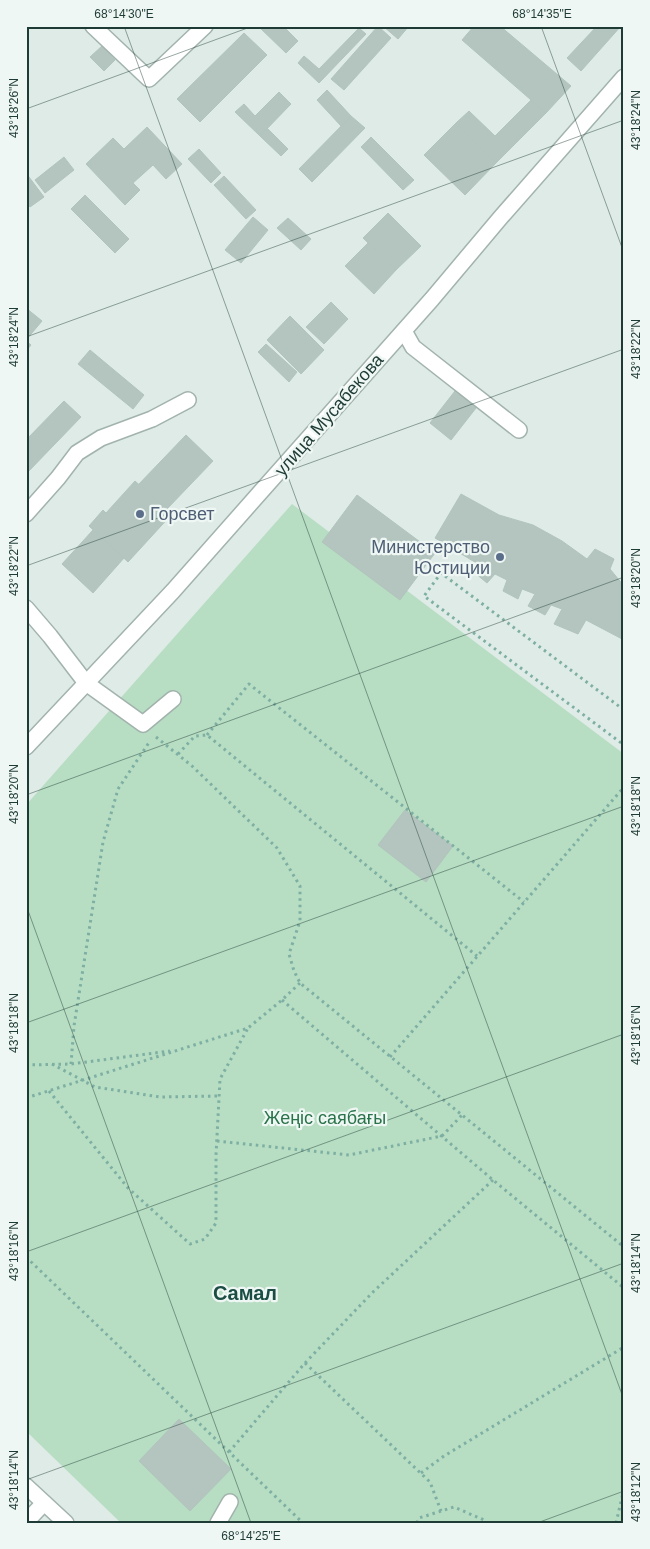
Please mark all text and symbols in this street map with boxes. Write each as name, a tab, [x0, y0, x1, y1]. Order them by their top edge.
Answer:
text: 68°14'30"E	[94, 7, 154, 21]
text: 68°14'35"E	[512, 7, 572, 21]
text: 43°18'26"N	[7, 78, 21, 138]
text: 43°18'24"N	[629, 90, 643, 150]
text: 43°18'24"N	[7, 307, 21, 367]
text: 43°18'22"N	[629, 319, 643, 379]
street label: улица Мусабекова	[271, 349, 388, 480]
place label: Горсвет	[150, 504, 215, 524]
marker: Горсвет	[134, 508, 146, 520]
text: 43°18'22"N	[7, 536, 21, 596]
place label: Министерство Юстиции	[371, 537, 490, 578]
text: 43°18'20"N	[629, 548, 643, 608]
marker: Министерство Юстиции	[494, 551, 506, 563]
text: 43°18'20"N	[7, 764, 21, 824]
text: 43°18'18"N	[629, 776, 643, 836]
text: 43°18'18"N	[7, 993, 21, 1053]
text: 43°18'16"N	[629, 1005, 643, 1065]
park label: Жеңіс саябағы	[264, 1108, 386, 1128]
text: 43°18'16"N	[7, 1221, 21, 1281]
text: 43°18'14"N	[629, 1233, 643, 1293]
district label: Самал	[213, 1282, 277, 1304]
text: 43°18'14"N	[7, 1450, 21, 1510]
text: 43°18'12"N	[629, 1462, 643, 1522]
text: 68°14'25"E	[221, 1529, 281, 1543]

